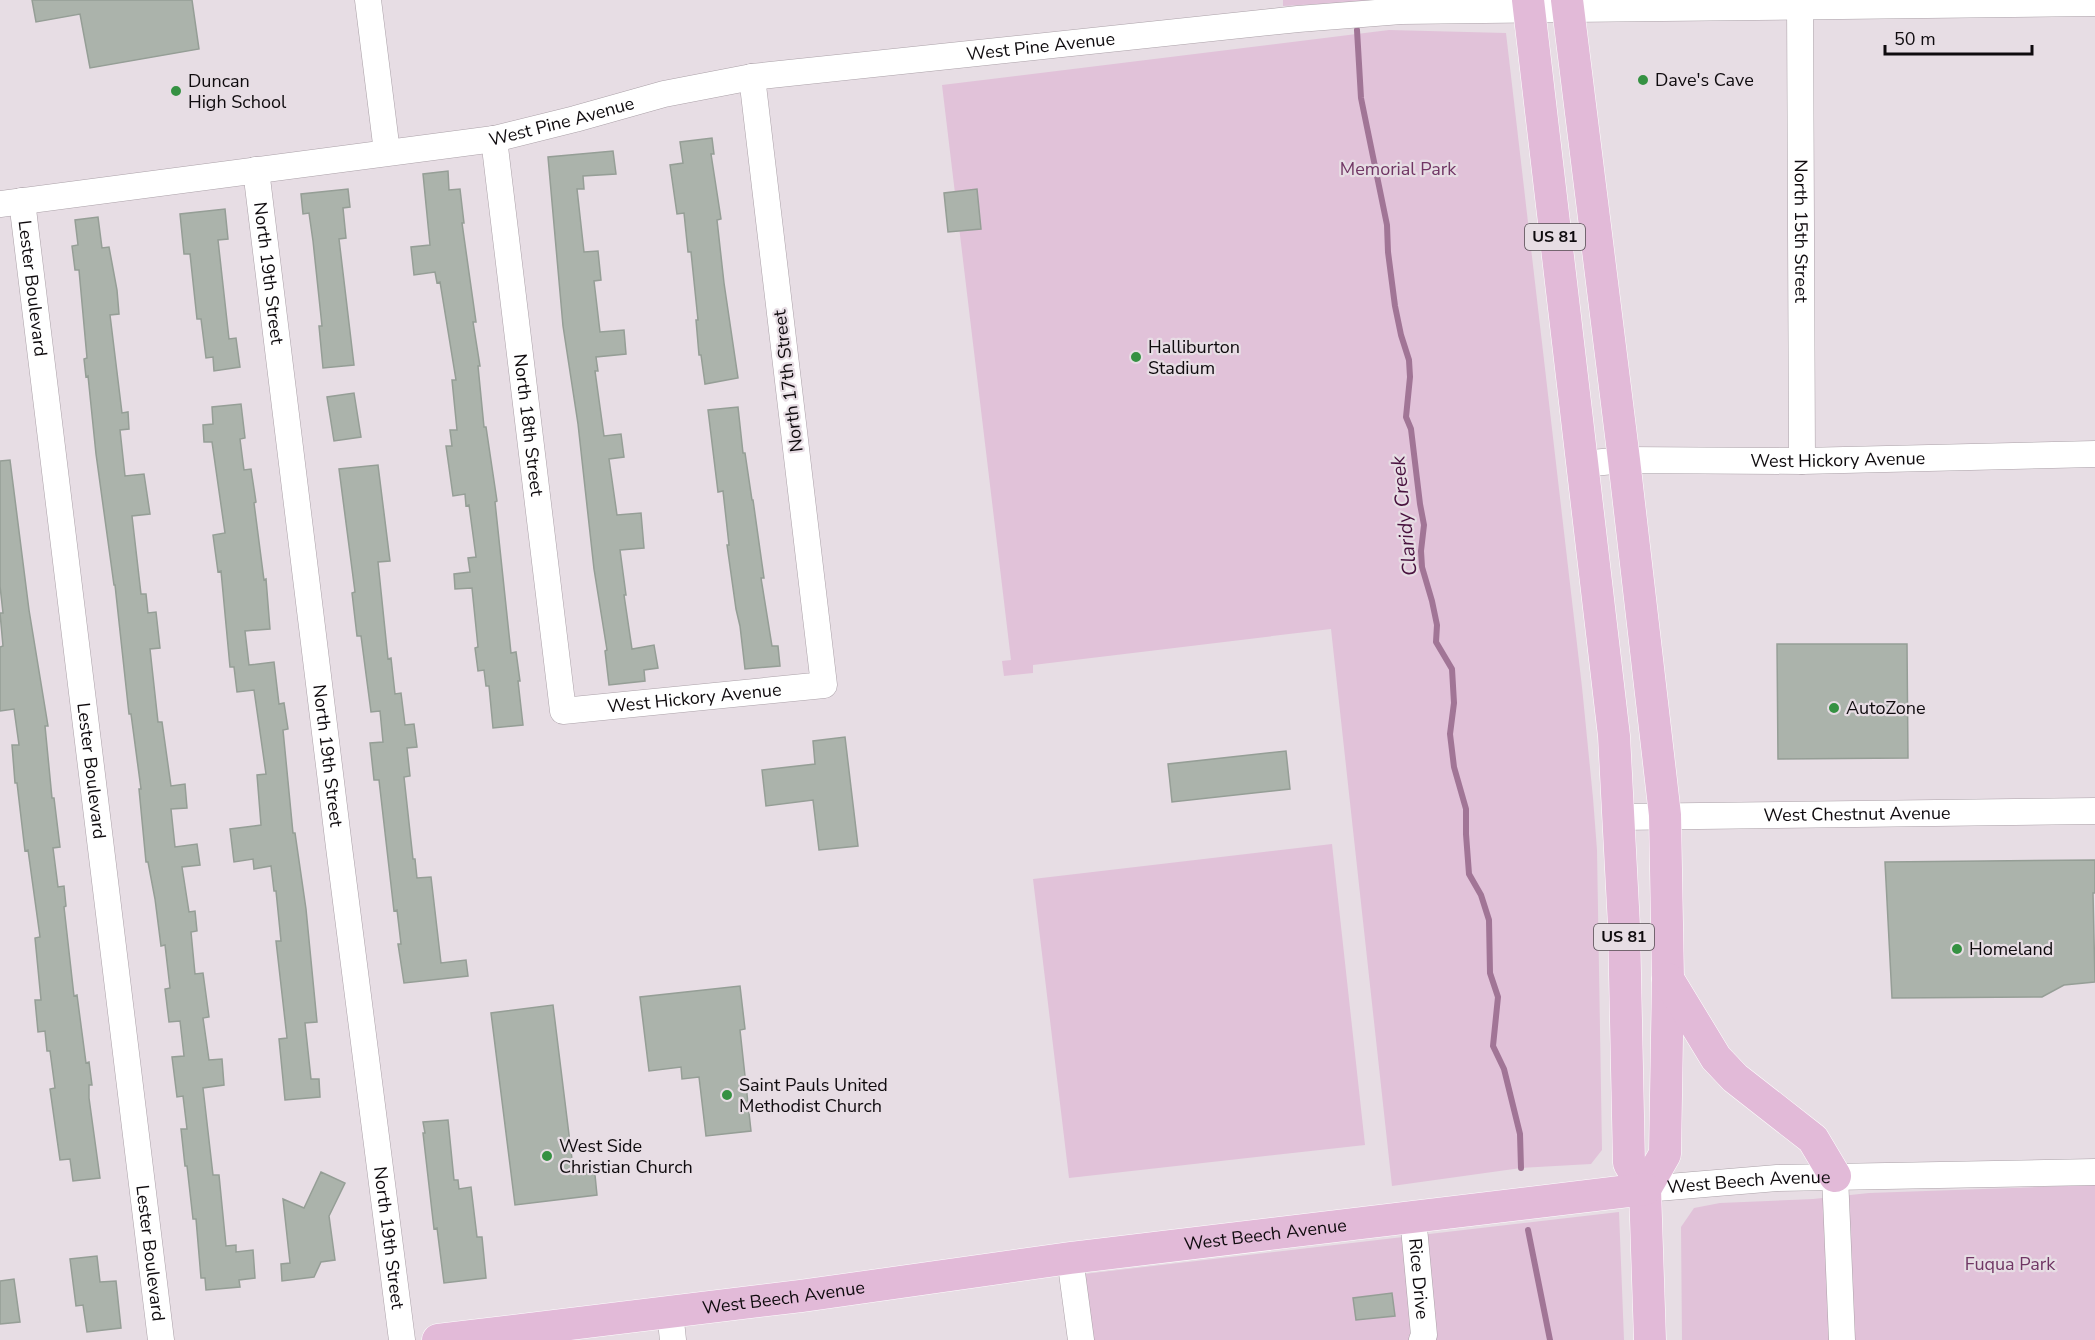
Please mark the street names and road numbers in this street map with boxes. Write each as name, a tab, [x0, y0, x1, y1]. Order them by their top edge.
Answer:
street label: West Pine Avenue	[965, 27, 1116, 66]
street label: West Pine Avenue	[486, 91, 637, 152]
street label: North 15th Street	[1789, 159, 1813, 303]
street label: North 19th Street	[248, 201, 289, 347]
street label: Lester Boulevard	[12, 219, 53, 358]
road number: US 81	[1525, 224, 1585, 250]
street label: North 17th Street	[767, 308, 809, 454]
street label: North 18th Street	[508, 352, 549, 498]
street label: West Hickory Avenue	[1750, 446, 1926, 473]
street label: West Hickory Avenue	[606, 677, 783, 719]
street label: North 19th Street	[307, 683, 349, 829]
street label: Lester Boulevard	[71, 701, 112, 840]
street label: West Chestnut Avenue	[1763, 801, 1951, 827]
road number: US 81	[1594, 924, 1654, 950]
street label: North 19th Street	[368, 1165, 410, 1311]
street label: West Beech Avenue	[1666, 1165, 1831, 1199]
street label: Lester Boulevard	[130, 1184, 171, 1323]
street label: West Beech Avenue	[1183, 1213, 1348, 1256]
street label: Rice Drive	[1403, 1237, 1434, 1320]
street label: West Beech Avenue	[701, 1275, 866, 1320]

